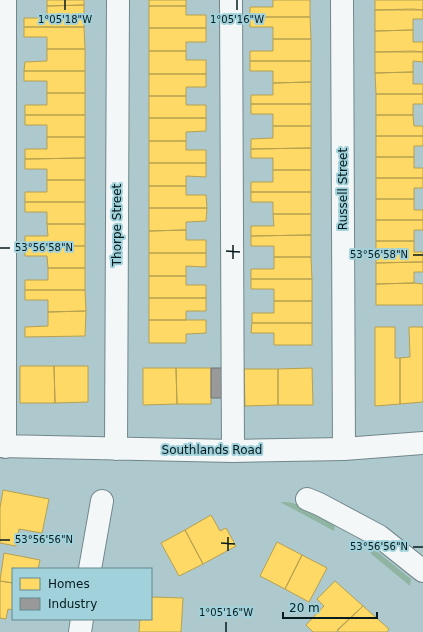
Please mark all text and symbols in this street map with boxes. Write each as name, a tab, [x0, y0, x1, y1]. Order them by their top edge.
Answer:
text: 1°05'18"W	[38, 14, 92, 25]
text: 1°05'16"W	[210, 14, 264, 25]
street label: Russell Street	[336, 148, 350, 230]
street label: Thorpe Street	[110, 183, 124, 267]
text: 53°56'58"N	[15, 242, 73, 253]
text: 53°56'58"N	[350, 249, 408, 260]
street label: Southlands Road	[162, 443, 262, 457]
text: 53°56'56"N	[15, 534, 73, 545]
text: 53°56'56"N	[350, 541, 408, 552]
legend	[12, 568, 152, 620]
text: Homes	[48, 577, 90, 591]
scale bar	[283, 594, 377, 620]
text: Industry	[48, 597, 97, 611]
text: 20 m	[289, 601, 320, 615]
text: 1°05'16"W	[199, 607, 253, 618]

